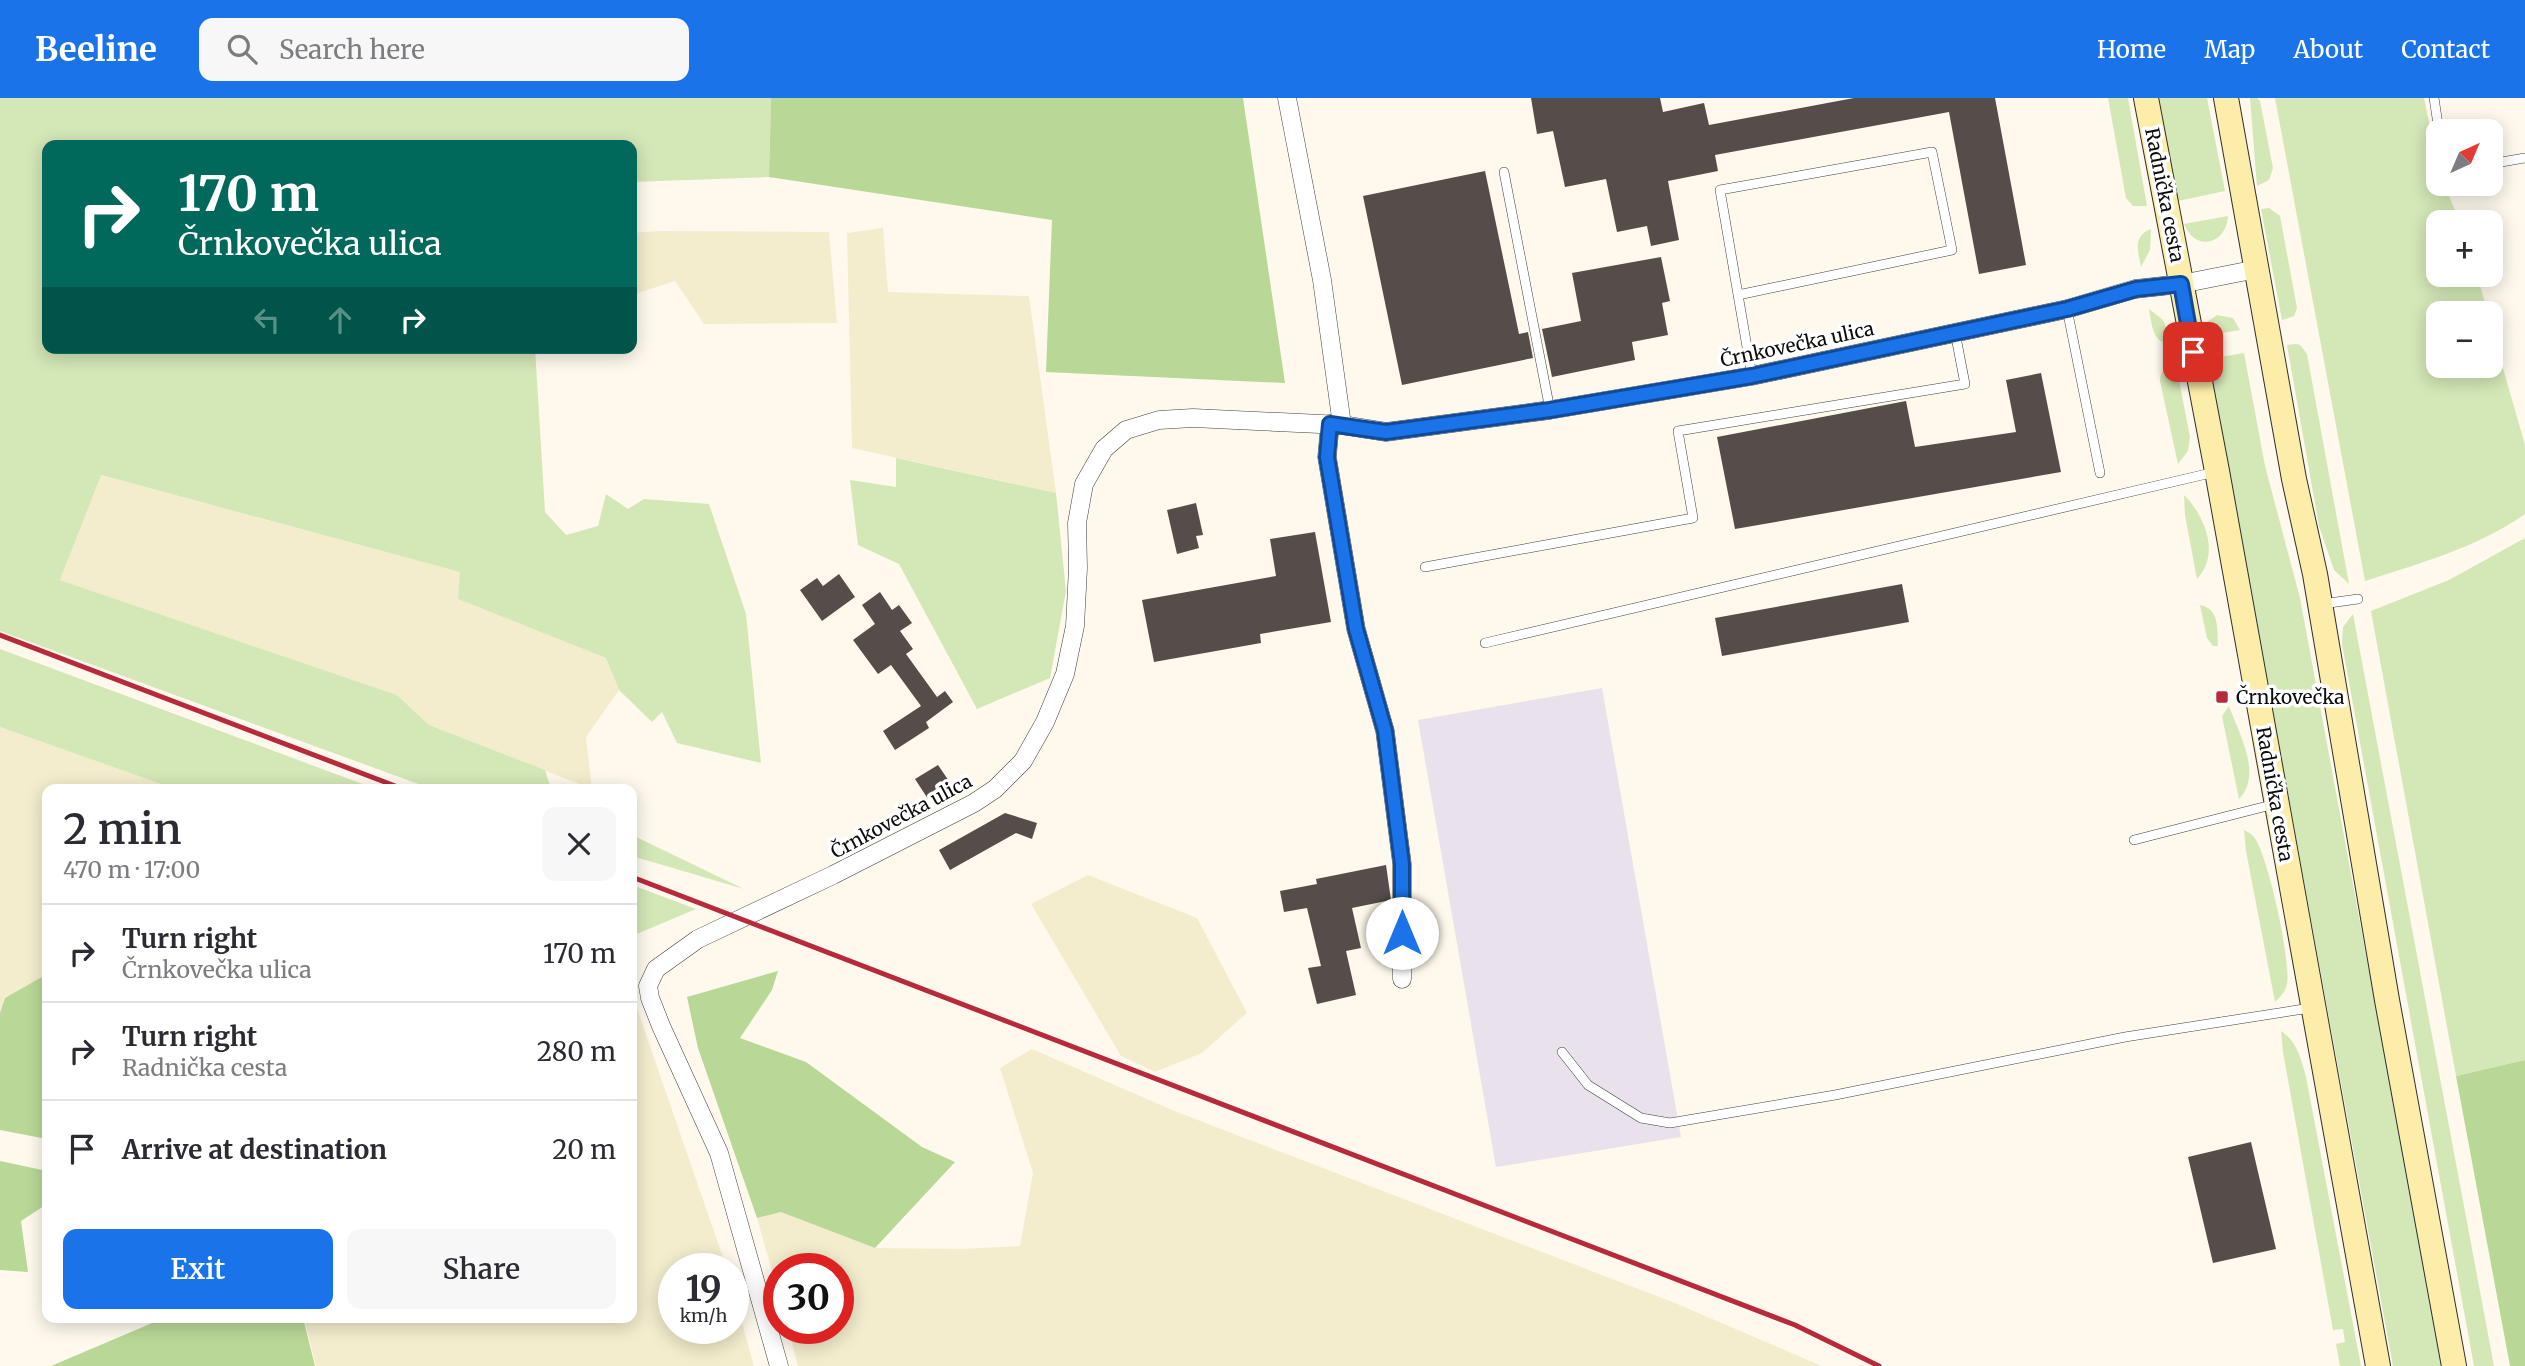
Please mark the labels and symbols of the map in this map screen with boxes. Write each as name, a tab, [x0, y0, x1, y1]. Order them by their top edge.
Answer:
north arrow	[2426, 119, 2502, 196]
street label: Radnička cesta	[2140, 126, 2190, 264]
street label: Črnkovečka ulica	[1718, 315, 1876, 372]
pin	[2163, 322, 2223, 382]
place label: Črnkovečka	[2236, 684, 2344, 709]
marker: Črnkovečka	[2214, 689, 2230, 705]
street label: Radnička cesta	[2251, 725, 2299, 863]
street label: Črnkovečka ulica	[826, 768, 976, 863]
position arrow	[1365, 896, 1439, 970]
speed limit sign: 30	[763, 1253, 854, 1344]

